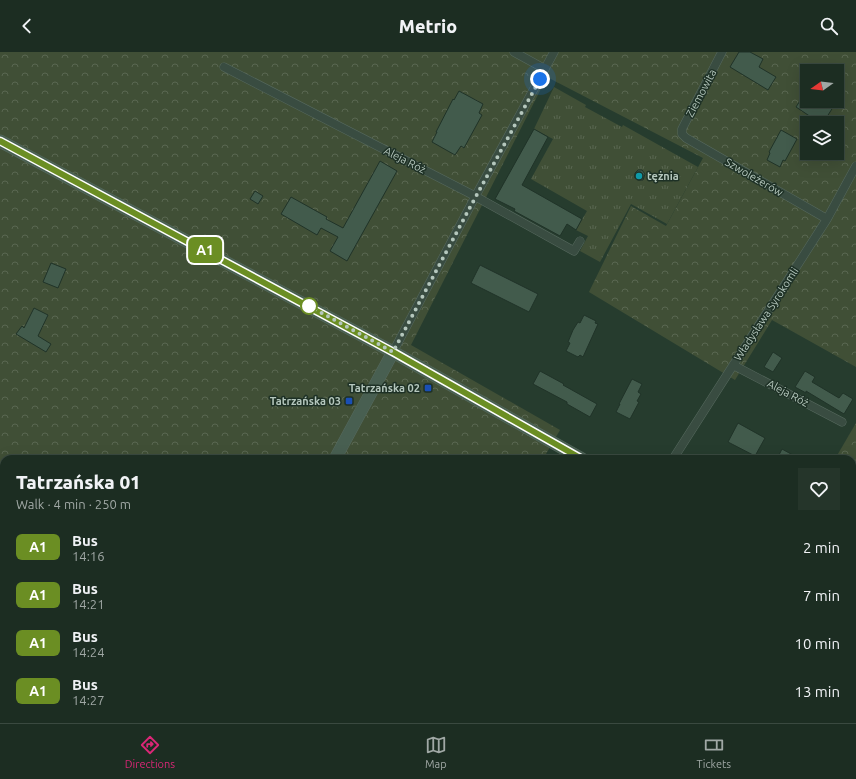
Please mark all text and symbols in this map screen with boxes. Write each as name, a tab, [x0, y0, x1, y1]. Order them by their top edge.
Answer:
icon: back	[16, 15, 38, 37]
icon: search	[818, 15, 840, 37]
text: Metrio	[399, 16, 457, 36]
north arrow	[800, 64, 844, 108]
map controls	[800, 64, 844, 160]
street label: Ziemowita	[683, 67, 719, 119]
your location	[530, 69, 550, 89]
button: layers	[800, 116, 844, 160]
street label: Aleja Róż	[382, 144, 428, 176]
street label: Szwoleżerów	[723, 156, 786, 199]
place label: tężnia	[647, 170, 679, 183]
marker: tężnia	[634, 171, 644, 181]
line badge: A1	[187, 237, 223, 263]
text: A1	[196, 242, 214, 258]
street label: Władysława Syrokomli	[731, 265, 801, 363]
unlabelled marker	[300, 297, 318, 315]
street label: Aleja Róż	[765, 377, 811, 409]
place label: Tatrzańska 02	[349, 382, 420, 394]
marker: Tatrzańska 02	[423, 383, 433, 393]
place label: Tatrzańska 03	[270, 395, 341, 407]
marker: Tatrzańska 03	[344, 396, 354, 406]
button: heart	[798, 468, 840, 510]
text: Tatrzańska 01	[16, 471, 141, 493]
text: Walk · 4 min · 250 m	[16, 497, 131, 511]
text: Bus	[72, 532, 98, 549]
text: A1	[29, 539, 47, 555]
text: 2 min	[803, 539, 840, 556]
text: 14:16	[72, 549, 105, 563]
text: Bus	[72, 580, 98, 597]
text: A1	[29, 587, 47, 603]
text: 7 min	[803, 587, 840, 604]
text: 14:21	[72, 597, 105, 611]
text: Bus	[72, 628, 98, 645]
text: A1	[29, 635, 47, 651]
text: 10 min	[794, 635, 840, 652]
text: 14:24	[72, 645, 105, 659]
text: Bus	[72, 676, 98, 693]
text: A1	[29, 683, 47, 699]
text: 13 min	[794, 683, 840, 700]
text: 14:27	[72, 693, 105, 707]
tab: Directions	[125, 734, 175, 770]
tab: Map	[425, 734, 447, 770]
tab: Tickets	[696, 734, 731, 770]

